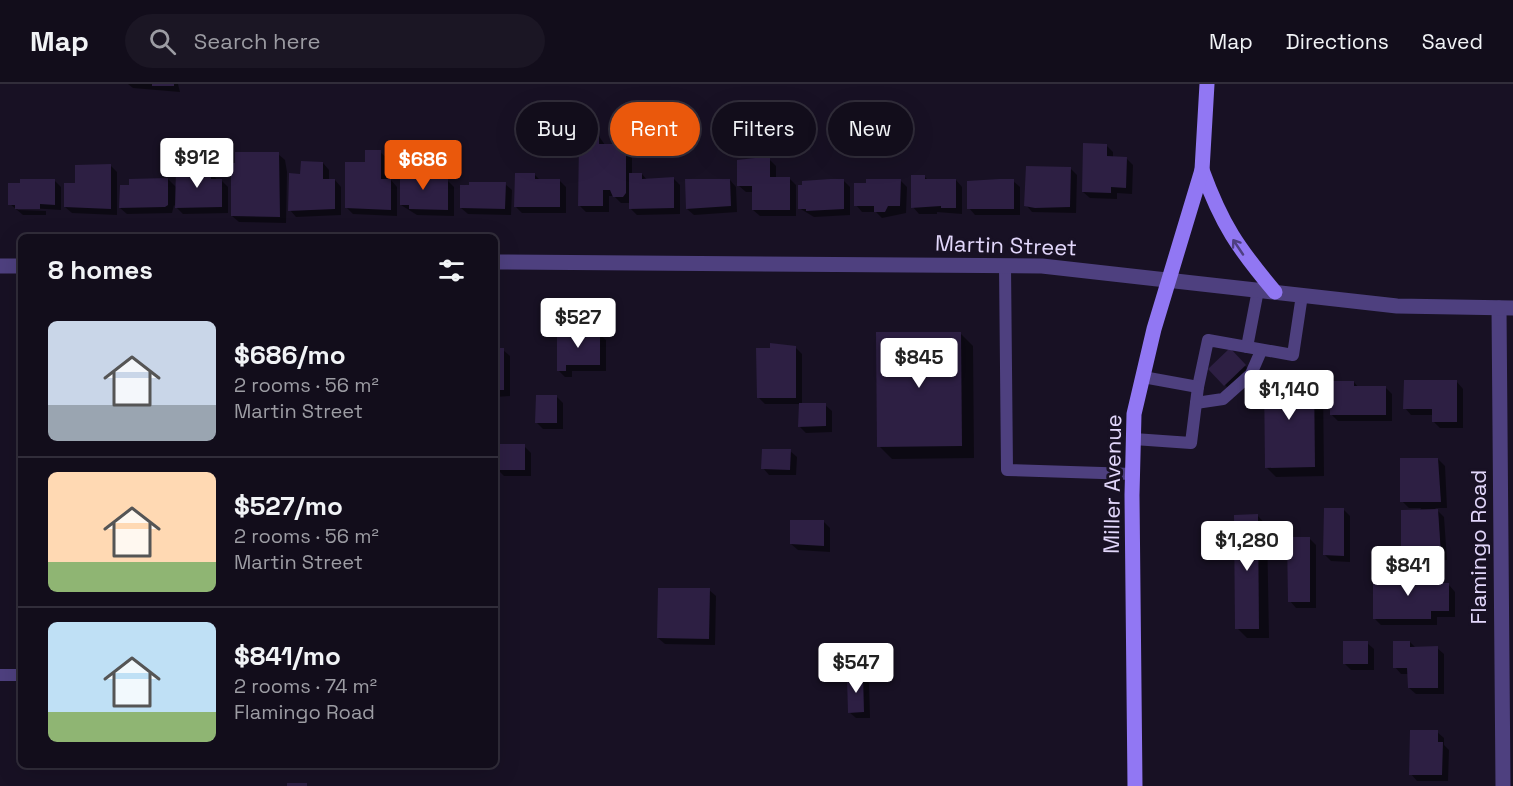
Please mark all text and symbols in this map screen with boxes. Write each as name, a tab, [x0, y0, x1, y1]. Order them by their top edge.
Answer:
search box	[125, 14, 545, 68]
text: Map	[30, 23, 89, 59]
icon: search	[146, 25, 179, 58]
text: Search here	[194, 27, 321, 55]
text: Map	[1209, 28, 1253, 55]
text: Directions	[1286, 28, 1389, 55]
text: Saved	[1422, 28, 1483, 55]
chip: Buy	[516, 102, 598, 156]
chip: Rent	[610, 102, 700, 156]
chip: Filters	[712, 102, 816, 156]
chip: New	[828, 102, 913, 156]
pin: $912	[161, 138, 233, 189]
pin: $686	[387, 140, 459, 191]
text: $912	[174, 144, 220, 170]
text: $686	[399, 146, 447, 172]
street label: Martin Street	[935, 229, 1077, 261]
one-way arrow	[1232, 239, 1244, 255]
text: 8 homes	[48, 253, 153, 287]
icon: filters	[435, 254, 468, 287]
pin: $527	[542, 298, 614, 349]
text: $527	[555, 304, 601, 330]
text: $686/mo	[234, 338, 346, 372]
pin: $845	[883, 338, 955, 389]
text: $845	[895, 344, 943, 370]
icon: home	[96, 345, 168, 417]
pin: $1,140	[1240, 370, 1338, 421]
text: 2 rooms · 56 m²	[234, 372, 379, 398]
text: $1,140	[1259, 376, 1319, 402]
text: Martin Street	[234, 398, 363, 424]
street label: Miller Avenue	[1097, 414, 1127, 554]
street label: Flamingo Road	[1464, 469, 1492, 625]
text: $527/mo	[234, 489, 343, 523]
icon: home	[96, 496, 168, 568]
pin: $1,280	[1198, 521, 1296, 572]
text: 2 rooms · 56 m²	[234, 523, 379, 549]
text: $1,280	[1215, 527, 1279, 553]
pin: $841	[1372, 546, 1444, 597]
text: Martin Street	[234, 549, 363, 575]
text: $841	[1385, 552, 1431, 578]
text: $841/mo	[234, 639, 341, 673]
pin: $547	[820, 643, 892, 694]
icon: home	[96, 646, 168, 718]
text: $547	[832, 649, 880, 675]
text: 2 rooms · 74 m²	[234, 673, 377, 699]
text: Flamingo Road	[234, 699, 375, 725]

